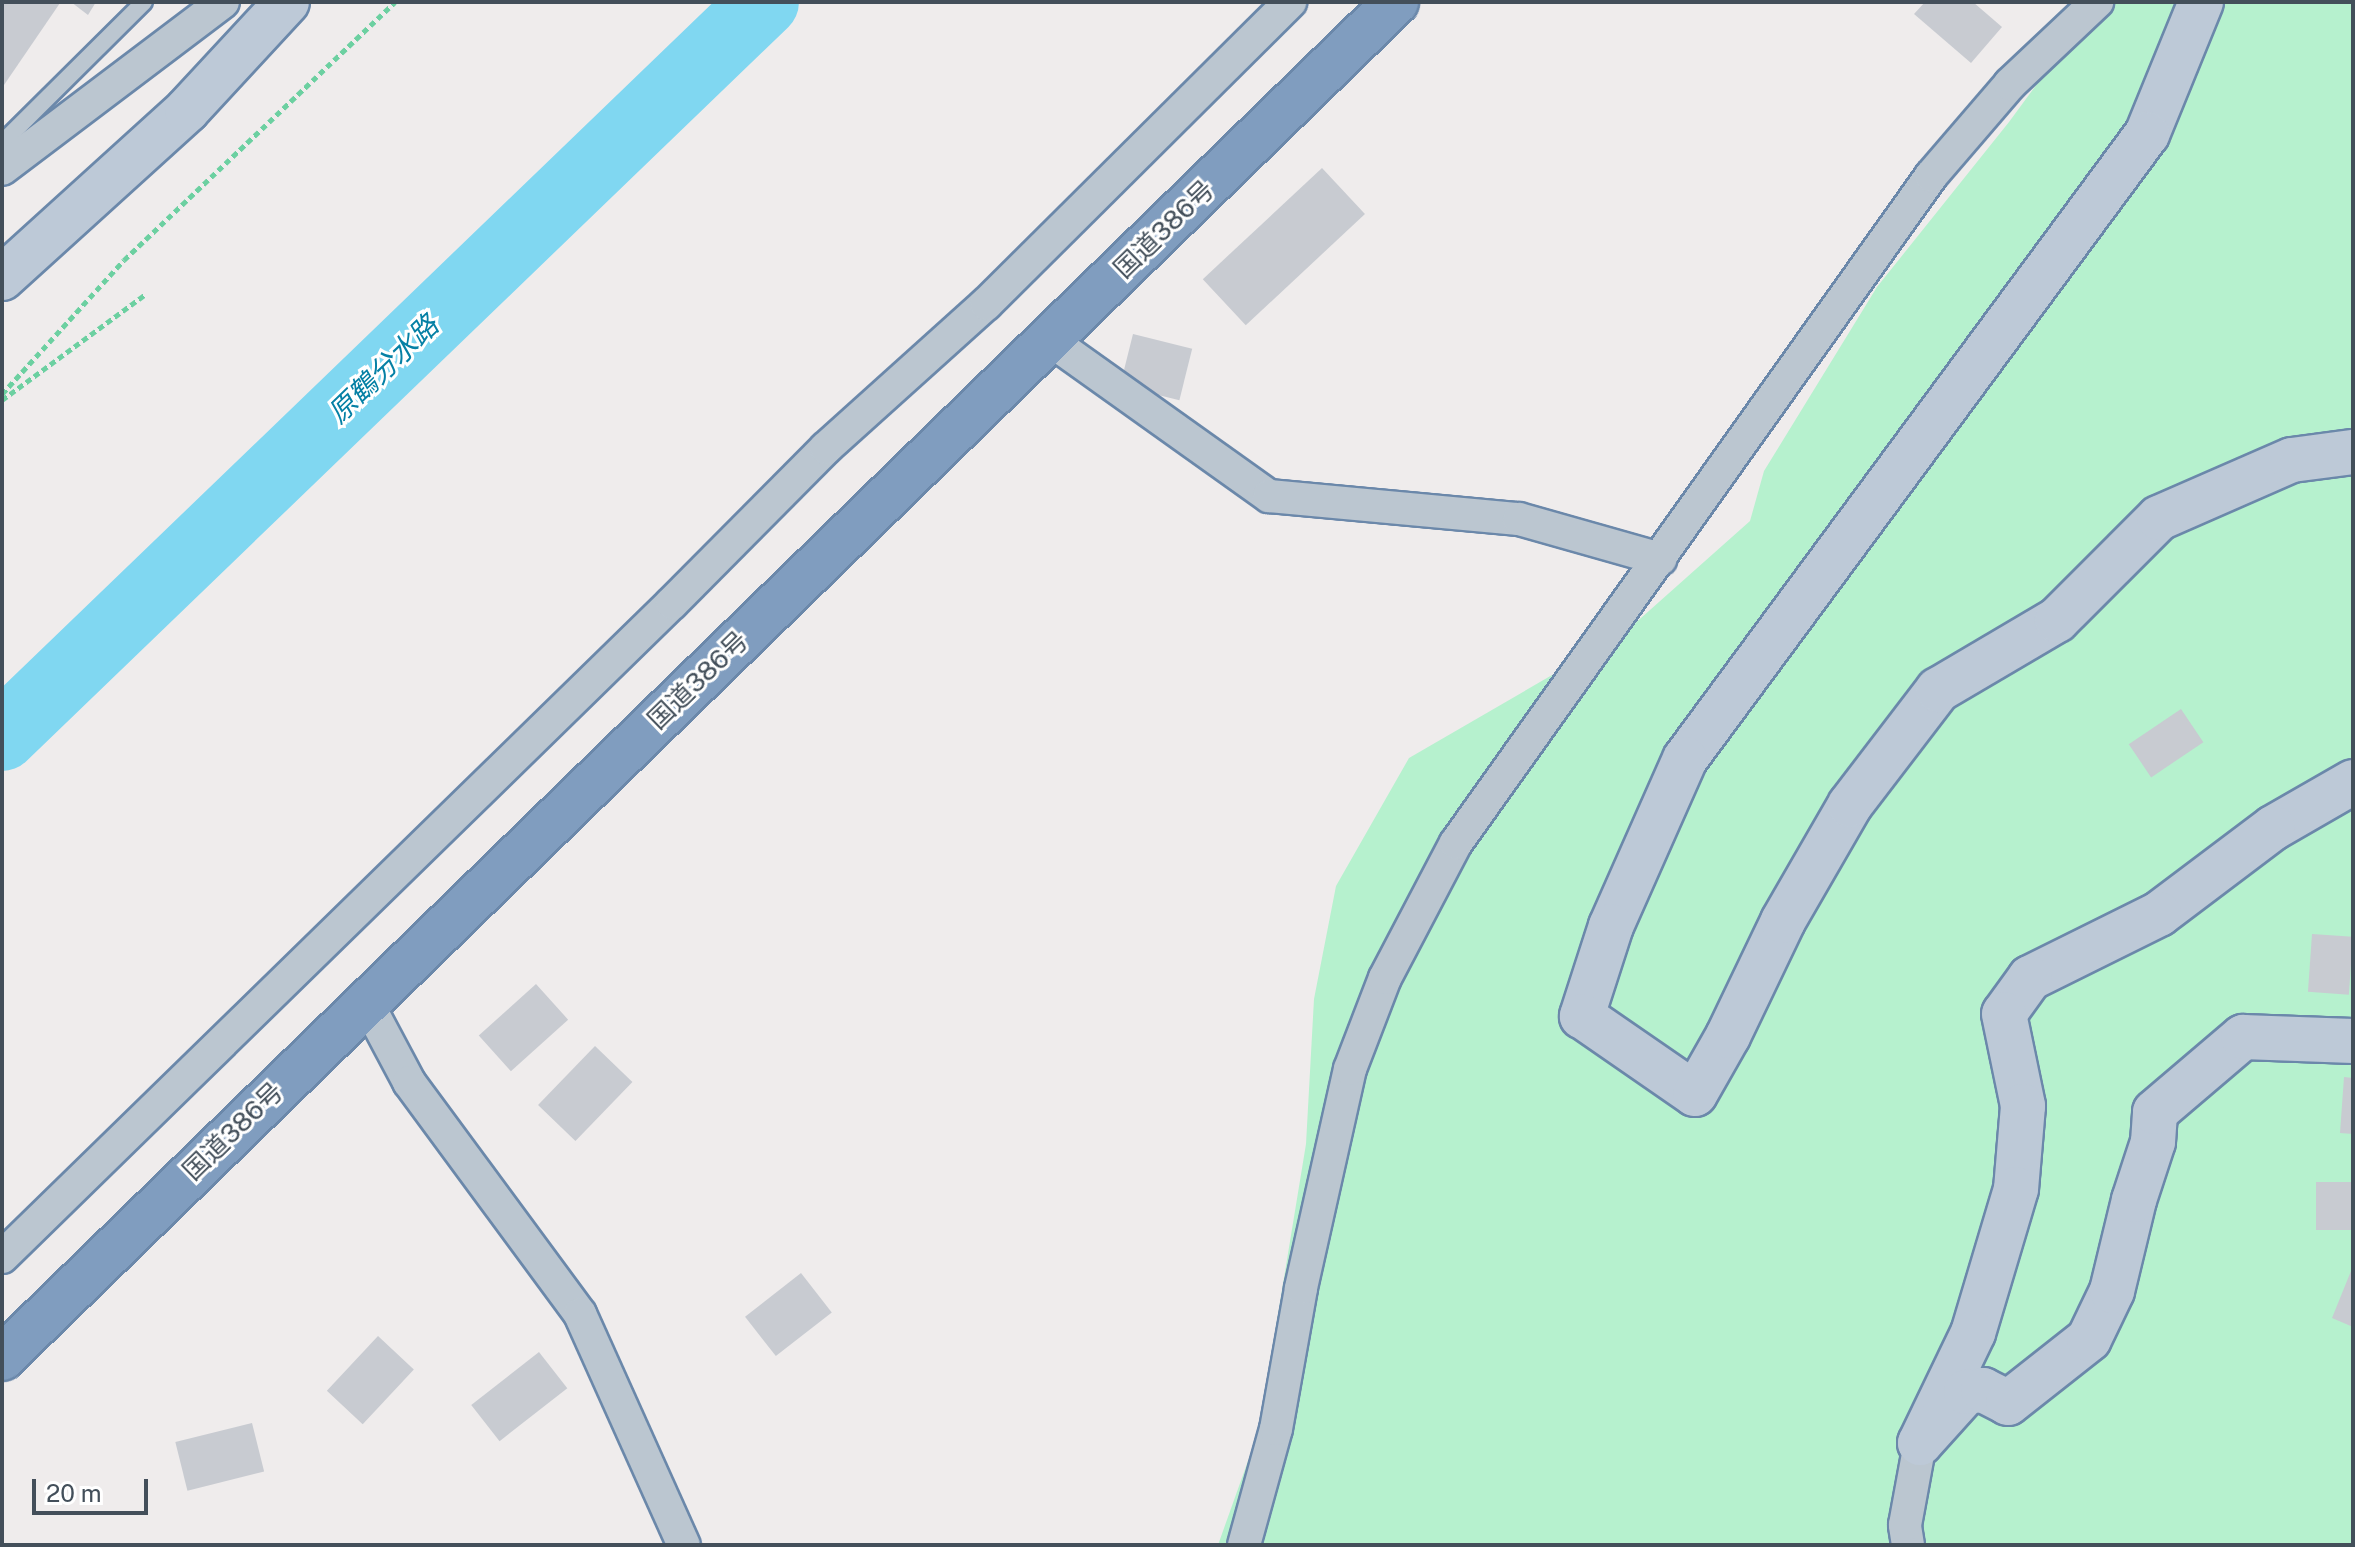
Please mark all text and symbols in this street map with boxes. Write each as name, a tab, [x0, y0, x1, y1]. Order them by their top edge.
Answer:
street label: 国道386号	[1107, 174, 1221, 284]
water label: 原鶴分水路	[321, 308, 445, 430]
street label: 国道386号	[641, 625, 755, 735]
street label: 国道386号	[176, 1076, 290, 1186]
scale bar	[36, 1463, 152, 1513]
text: 20 m	[46, 1479, 102, 1507]

